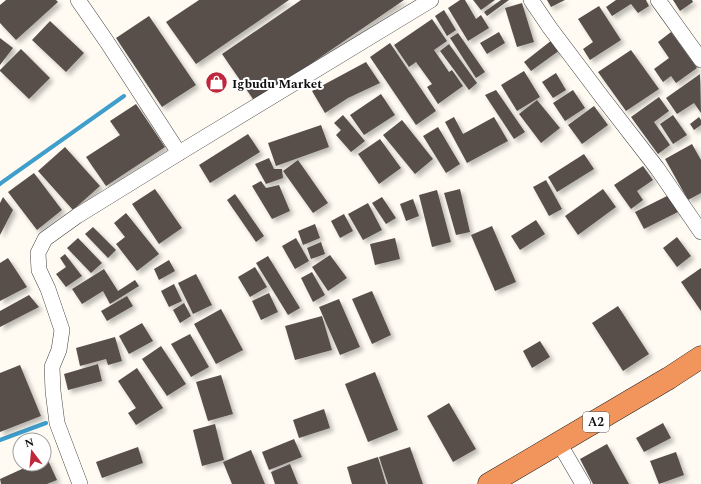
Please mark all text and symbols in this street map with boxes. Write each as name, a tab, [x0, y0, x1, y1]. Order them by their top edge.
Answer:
shop icon: Igbudu Market	[203, 70, 229, 96]
place label: Igbudu Market	[232, 74, 322, 94]
road number: A2	[583, 412, 609, 432]
north arrow	[12, 432, 52, 472]
text: N	[23, 433, 36, 452]

